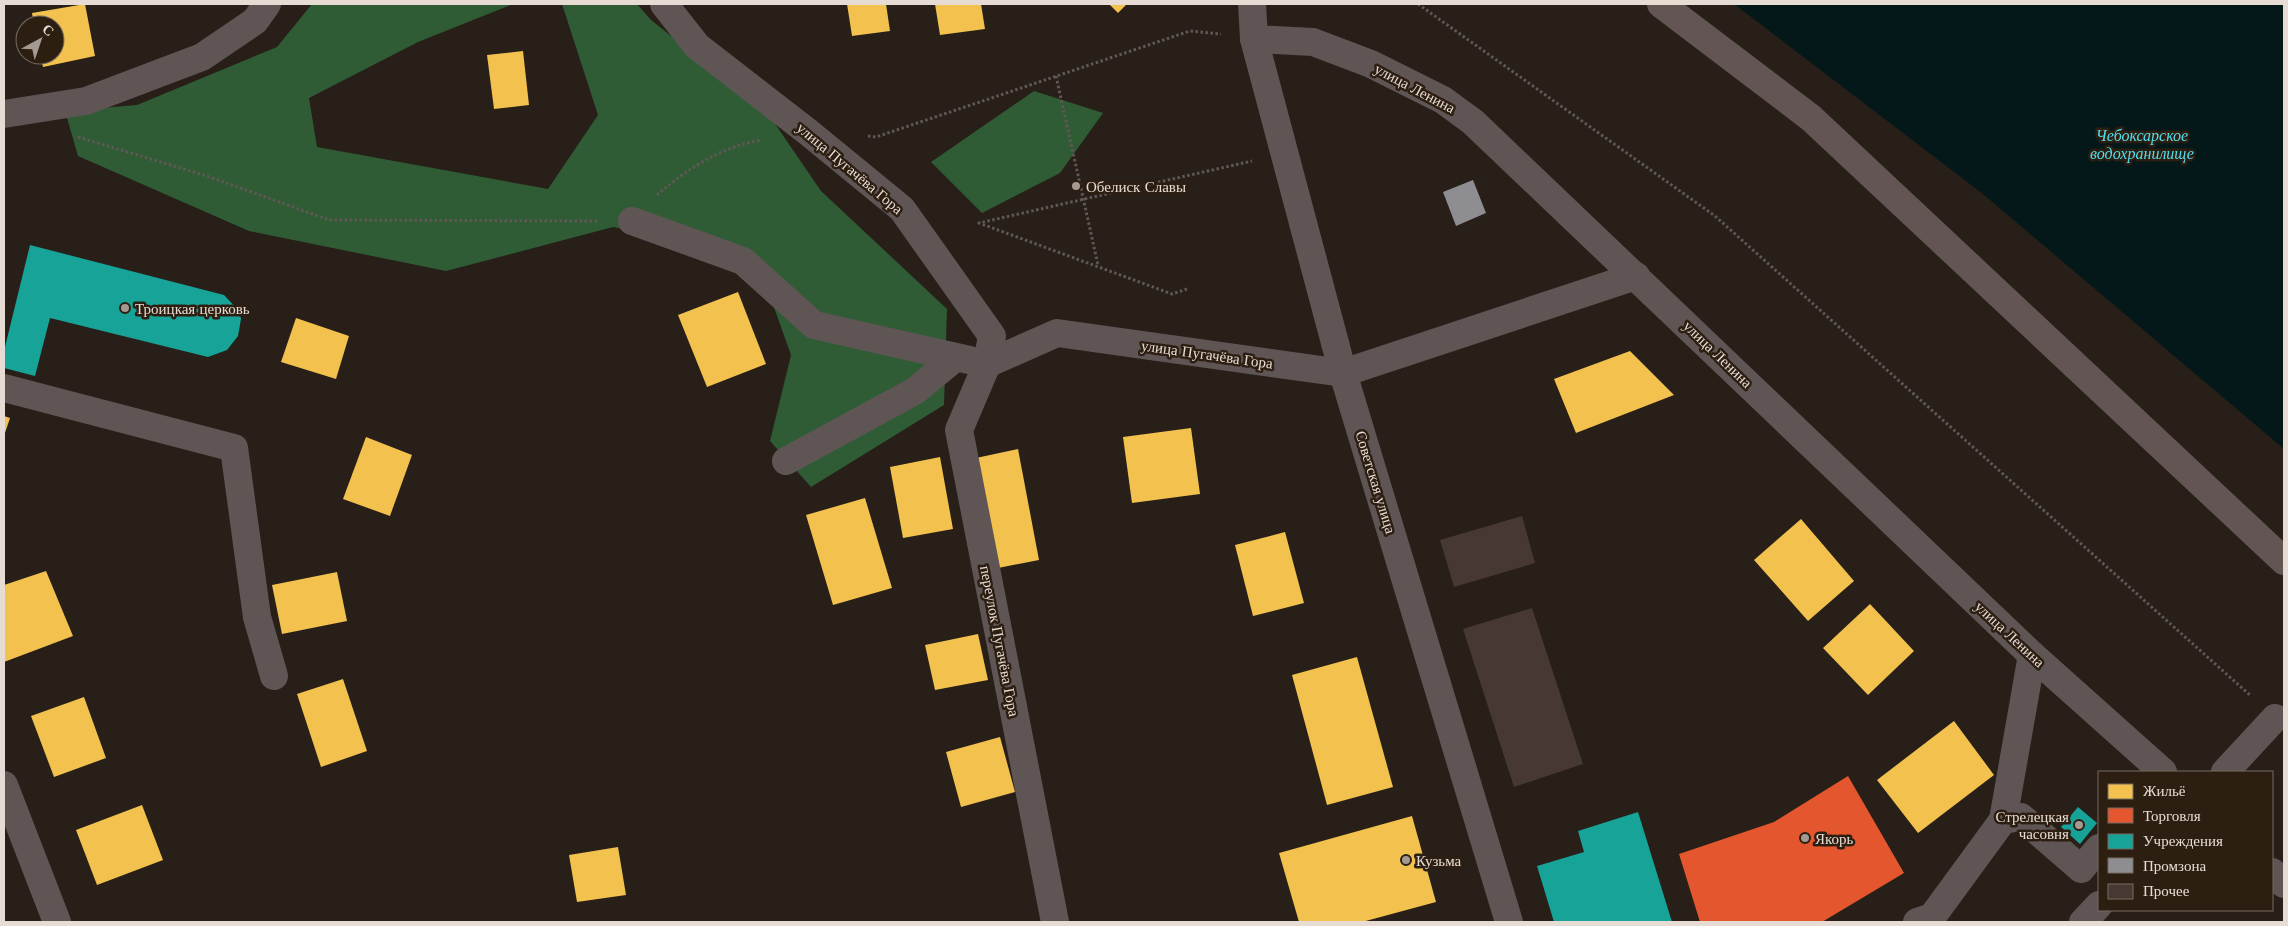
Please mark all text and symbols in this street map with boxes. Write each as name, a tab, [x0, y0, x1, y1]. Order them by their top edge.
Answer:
north arrow	[15, 15, 65, 65]
text: С	[39, 20, 58, 40]
street label: улица Ленина	[1371, 59, 1459, 117]
street label: улица Пугачёва Гора	[793, 118, 907, 218]
water label: Чебоксарское водохранилище	[2090, 125, 2194, 163]
place label: Обелиск Славы	[1086, 177, 1186, 196]
marker: Обелиск Славы	[1070, 180, 1082, 192]
place label: Троицкая церковь	[135, 299, 250, 318]
marker: Троицкая церковь	[119, 302, 131, 314]
street label: улица Ленина	[1679, 316, 1757, 392]
street label: улица Пугачёва Гора	[1140, 335, 1274, 373]
street label: Советская улица	[1351, 428, 1401, 536]
street label: переулок Пугачёва Гора	[976, 564, 1024, 718]
street label: улица Ленина	[1971, 597, 2049, 671]
legend	[2098, 771, 2273, 911]
text: Жильё	[2143, 781, 2186, 800]
text: Торговля	[2143, 806, 2201, 825]
place label: Стрелецкая часовня	[1996, 807, 2069, 843]
marker: Стрелецкая часовня	[2073, 819, 2085, 831]
place label: Якорь	[1815, 829, 1854, 848]
text: Учреждения	[2143, 831, 2223, 850]
marker: Якорь	[1799, 832, 1811, 844]
place label: Кузьма	[1416, 851, 1462, 870]
marker: Кузьма	[1400, 854, 1412, 866]
text: Промзона	[2143, 856, 2206, 875]
text: Прочее	[2143, 881, 2190, 900]

